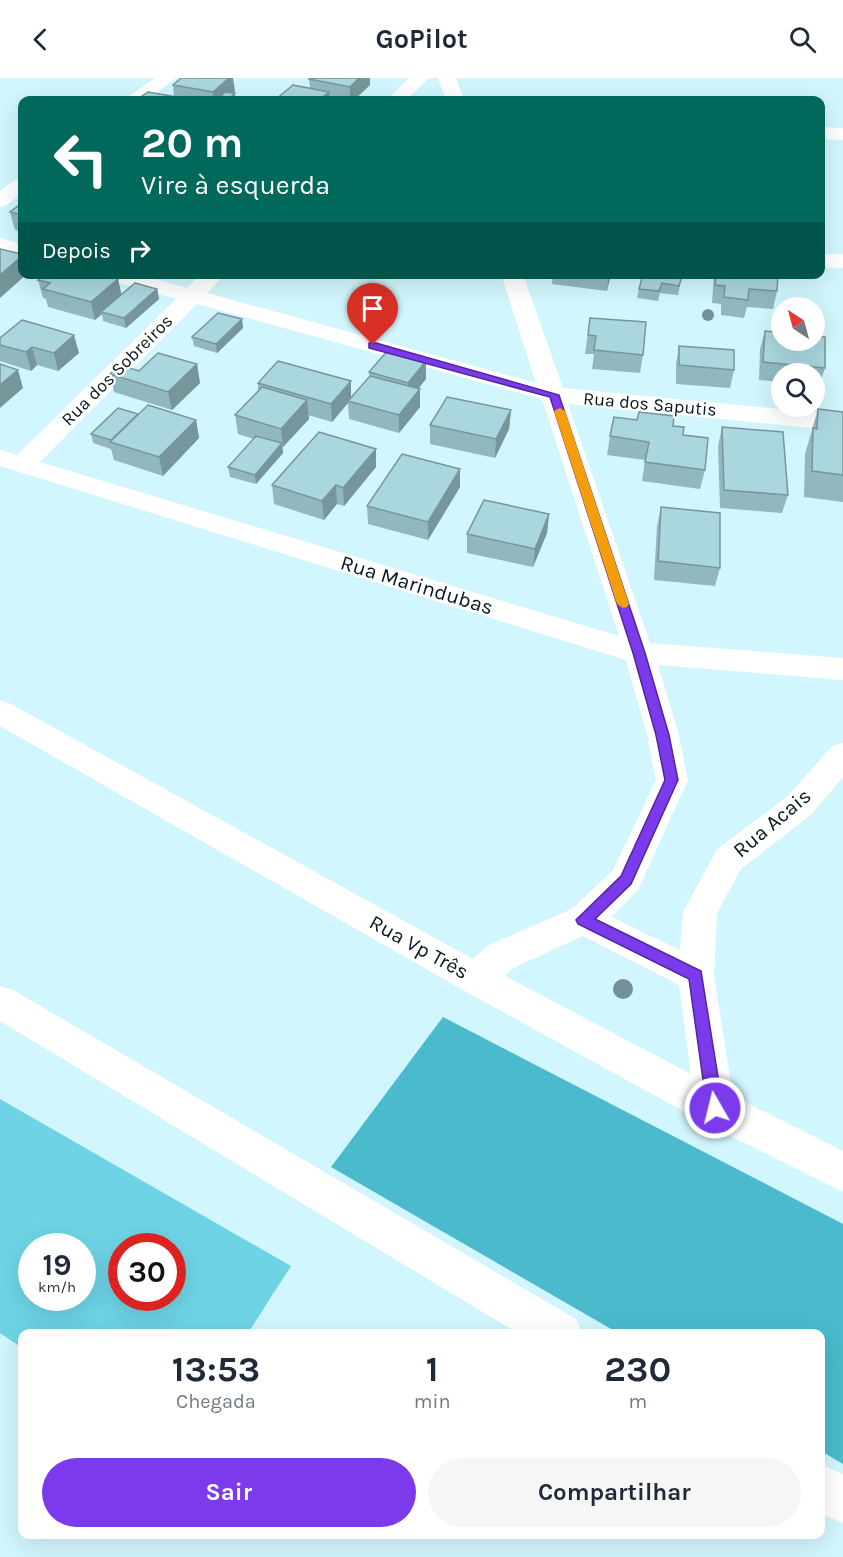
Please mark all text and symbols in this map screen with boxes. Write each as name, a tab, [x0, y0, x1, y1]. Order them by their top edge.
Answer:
icon: back	[24, 23, 57, 56]
text: GoPilot	[375, 23, 468, 55]
icon: search	[786, 23, 819, 56]
text: 20 m	[141, 118, 243, 168]
icon: left	[42, 120, 120, 198]
text: Vire à esquerda	[141, 169, 330, 201]
icon: right	[123, 234, 156, 267]
text: Depois	[42, 238, 111, 264]
pin	[347, 283, 398, 345]
icon: arrive	[356, 292, 389, 325]
north arrow	[771, 297, 825, 351]
map controls	[771, 297, 825, 417]
street label: Rua dos Sobreiros	[57, 310, 177, 430]
button: search	[771, 363, 825, 417]
street label: Rua dos Saputis	[582, 387, 718, 421]
street label: Rua Marindubas	[338, 550, 496, 620]
street label: Rua Acais	[728, 784, 816, 862]
street label: Rua Vp Três	[365, 910, 473, 984]
position arrow	[683, 1076, 747, 1140]
speed limit sign: 30	[108, 1233, 186, 1311]
text: 19	[42, 1247, 71, 1283]
text: km/h	[38, 1278, 76, 1296]
text: 13:53	[172, 1348, 260, 1390]
text: 1	[426, 1348, 439, 1390]
text: 230	[604, 1348, 671, 1390]
text: Chegada	[176, 1390, 256, 1413]
text: min	[414, 1390, 451, 1413]
text: m	[628, 1390, 647, 1413]
button: Sair	[42, 1458, 416, 1527]
button: Compartilhar	[428, 1458, 801, 1527]

